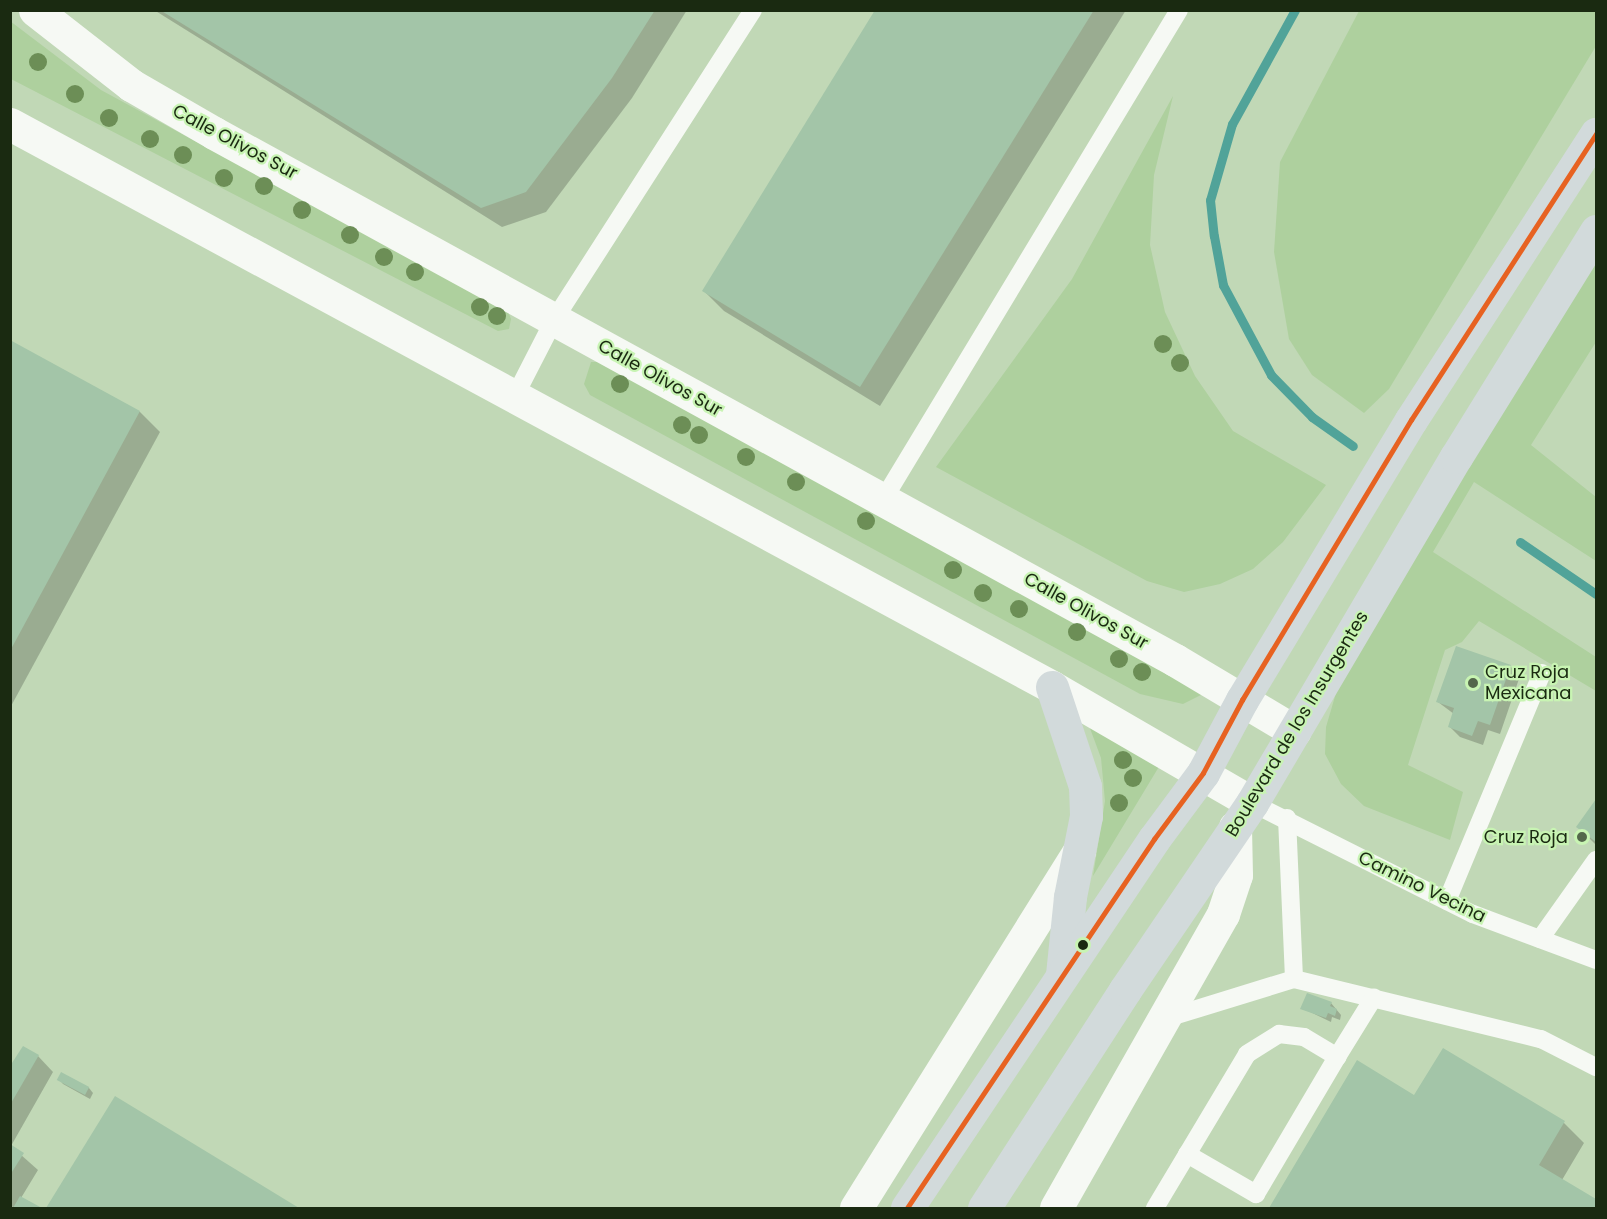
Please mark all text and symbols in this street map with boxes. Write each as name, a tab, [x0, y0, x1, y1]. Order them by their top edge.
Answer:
street label: Calle Olivos Sur	[169, 100, 301, 184]
street label: Calle Olivos Sur	[594, 335, 726, 421]
street label: Calle Olivos Sur	[1020, 568, 1152, 654]
street label: Boulevard de los Insurgentes	[1221, 607, 1373, 841]
place label: Cruz Roja Mexicana	[1485, 662, 1571, 704]
marker: Cruz Roja Mexicana	[1466, 676, 1480, 690]
place label: Cruz Roja	[1484, 826, 1568, 848]
marker: Cruz Roja	[1573, 828, 1591, 846]
street label: Camino Vecina	[1355, 847, 1489, 927]
unlabelled marker	[1077, 939, 1089, 951]

